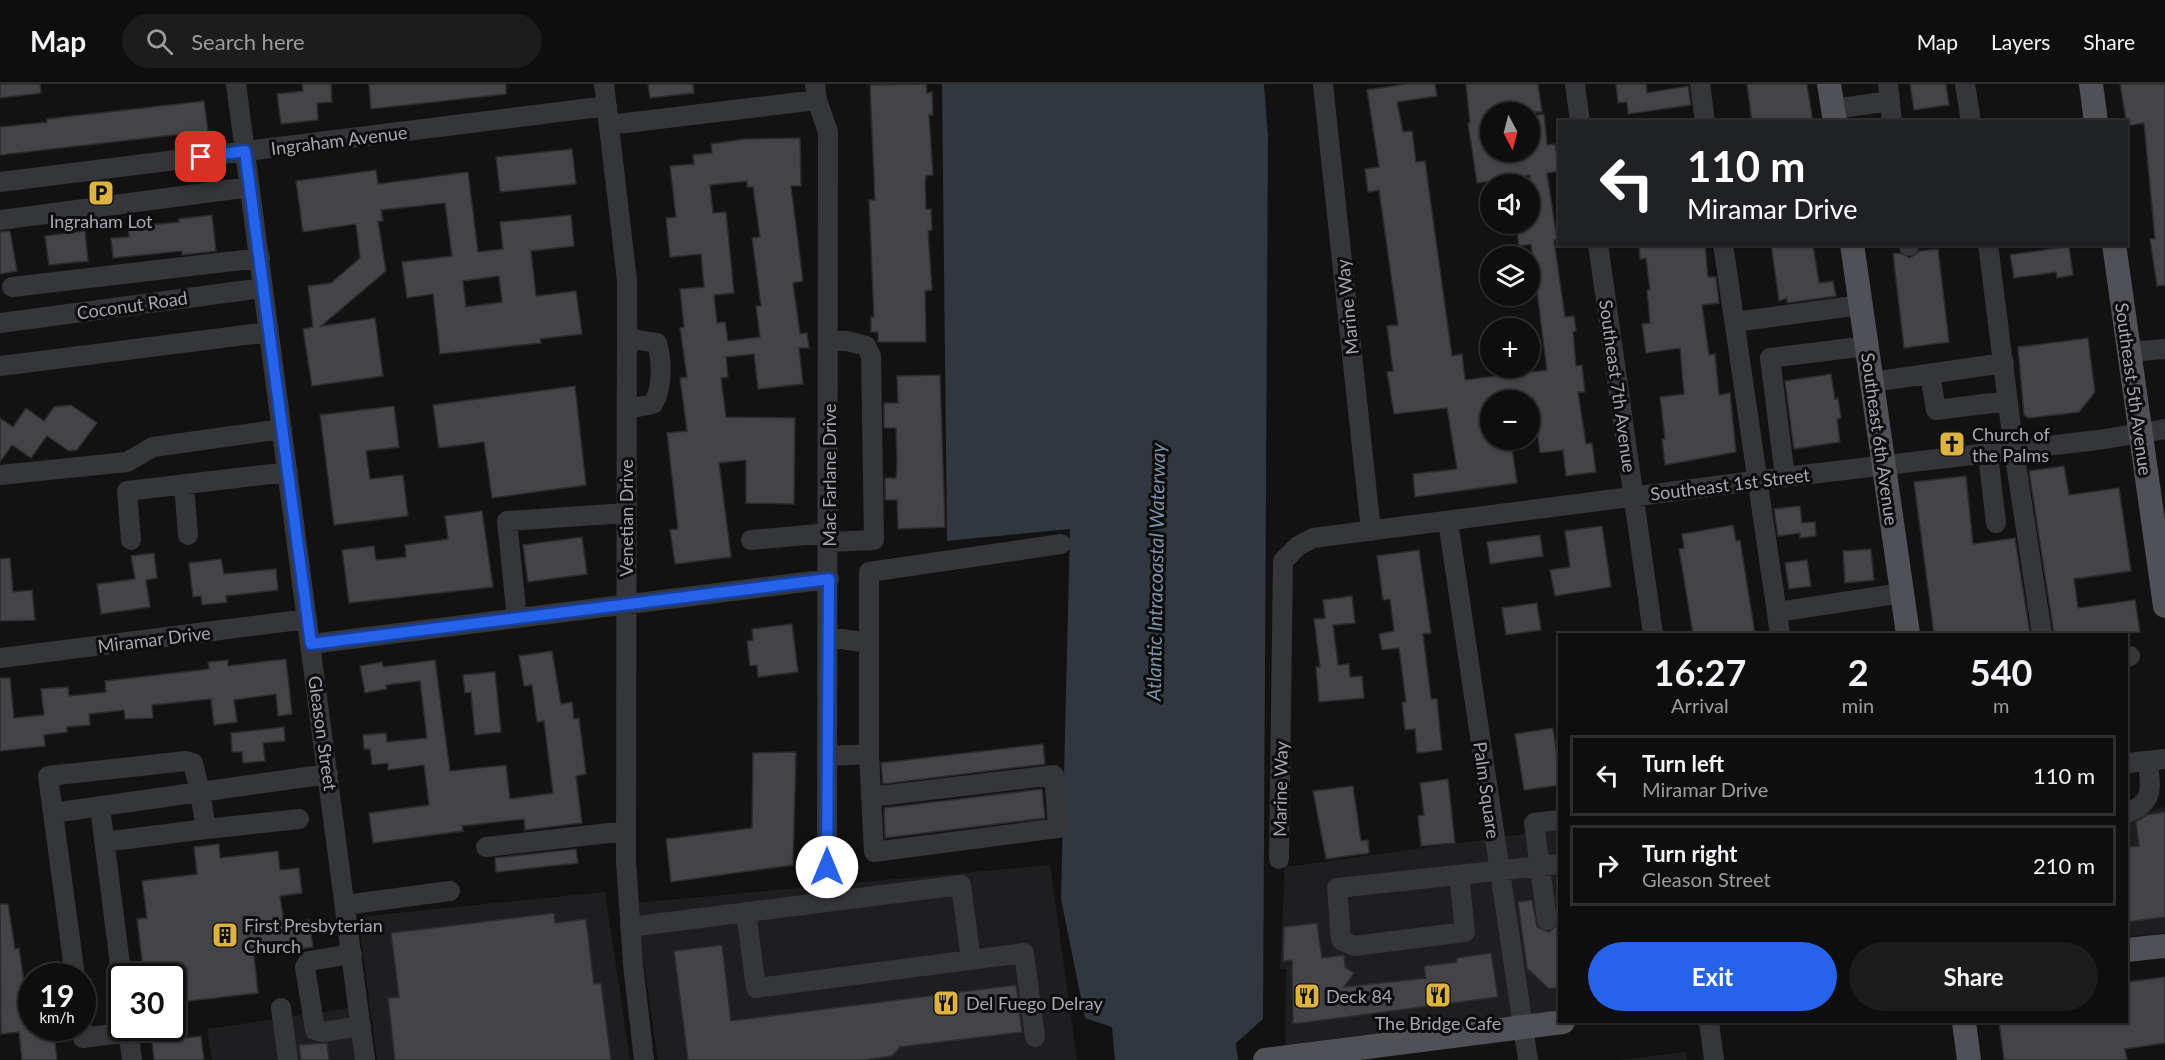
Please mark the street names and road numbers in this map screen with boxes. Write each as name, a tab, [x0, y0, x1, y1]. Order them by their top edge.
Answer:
street label: Ingraham Avenue	[270, 121, 408, 159]
street label: Marine Way	[1331, 257, 1363, 356]
street label: Coconut Road	[75, 286, 189, 324]
street label: Southeast 7th Avenue	[1595, 298, 1641, 474]
street label: Southeast 5th Avenue	[2111, 301, 2157, 477]
street label: Southeast 6th Avenue	[1857, 351, 1903, 527]
street label: Mac Farlane Drive	[818, 403, 840, 547]
street label: Venetian Drive	[615, 459, 637, 577]
street label: Southeast 1st Street	[1649, 463, 1812, 505]
street label: Miramar Drive	[96, 621, 212, 657]
street label: Gleason Street	[304, 674, 342, 792]
street label: Marine Way	[1268, 740, 1292, 837]
street label: Palm Square	[1469, 740, 1505, 840]

